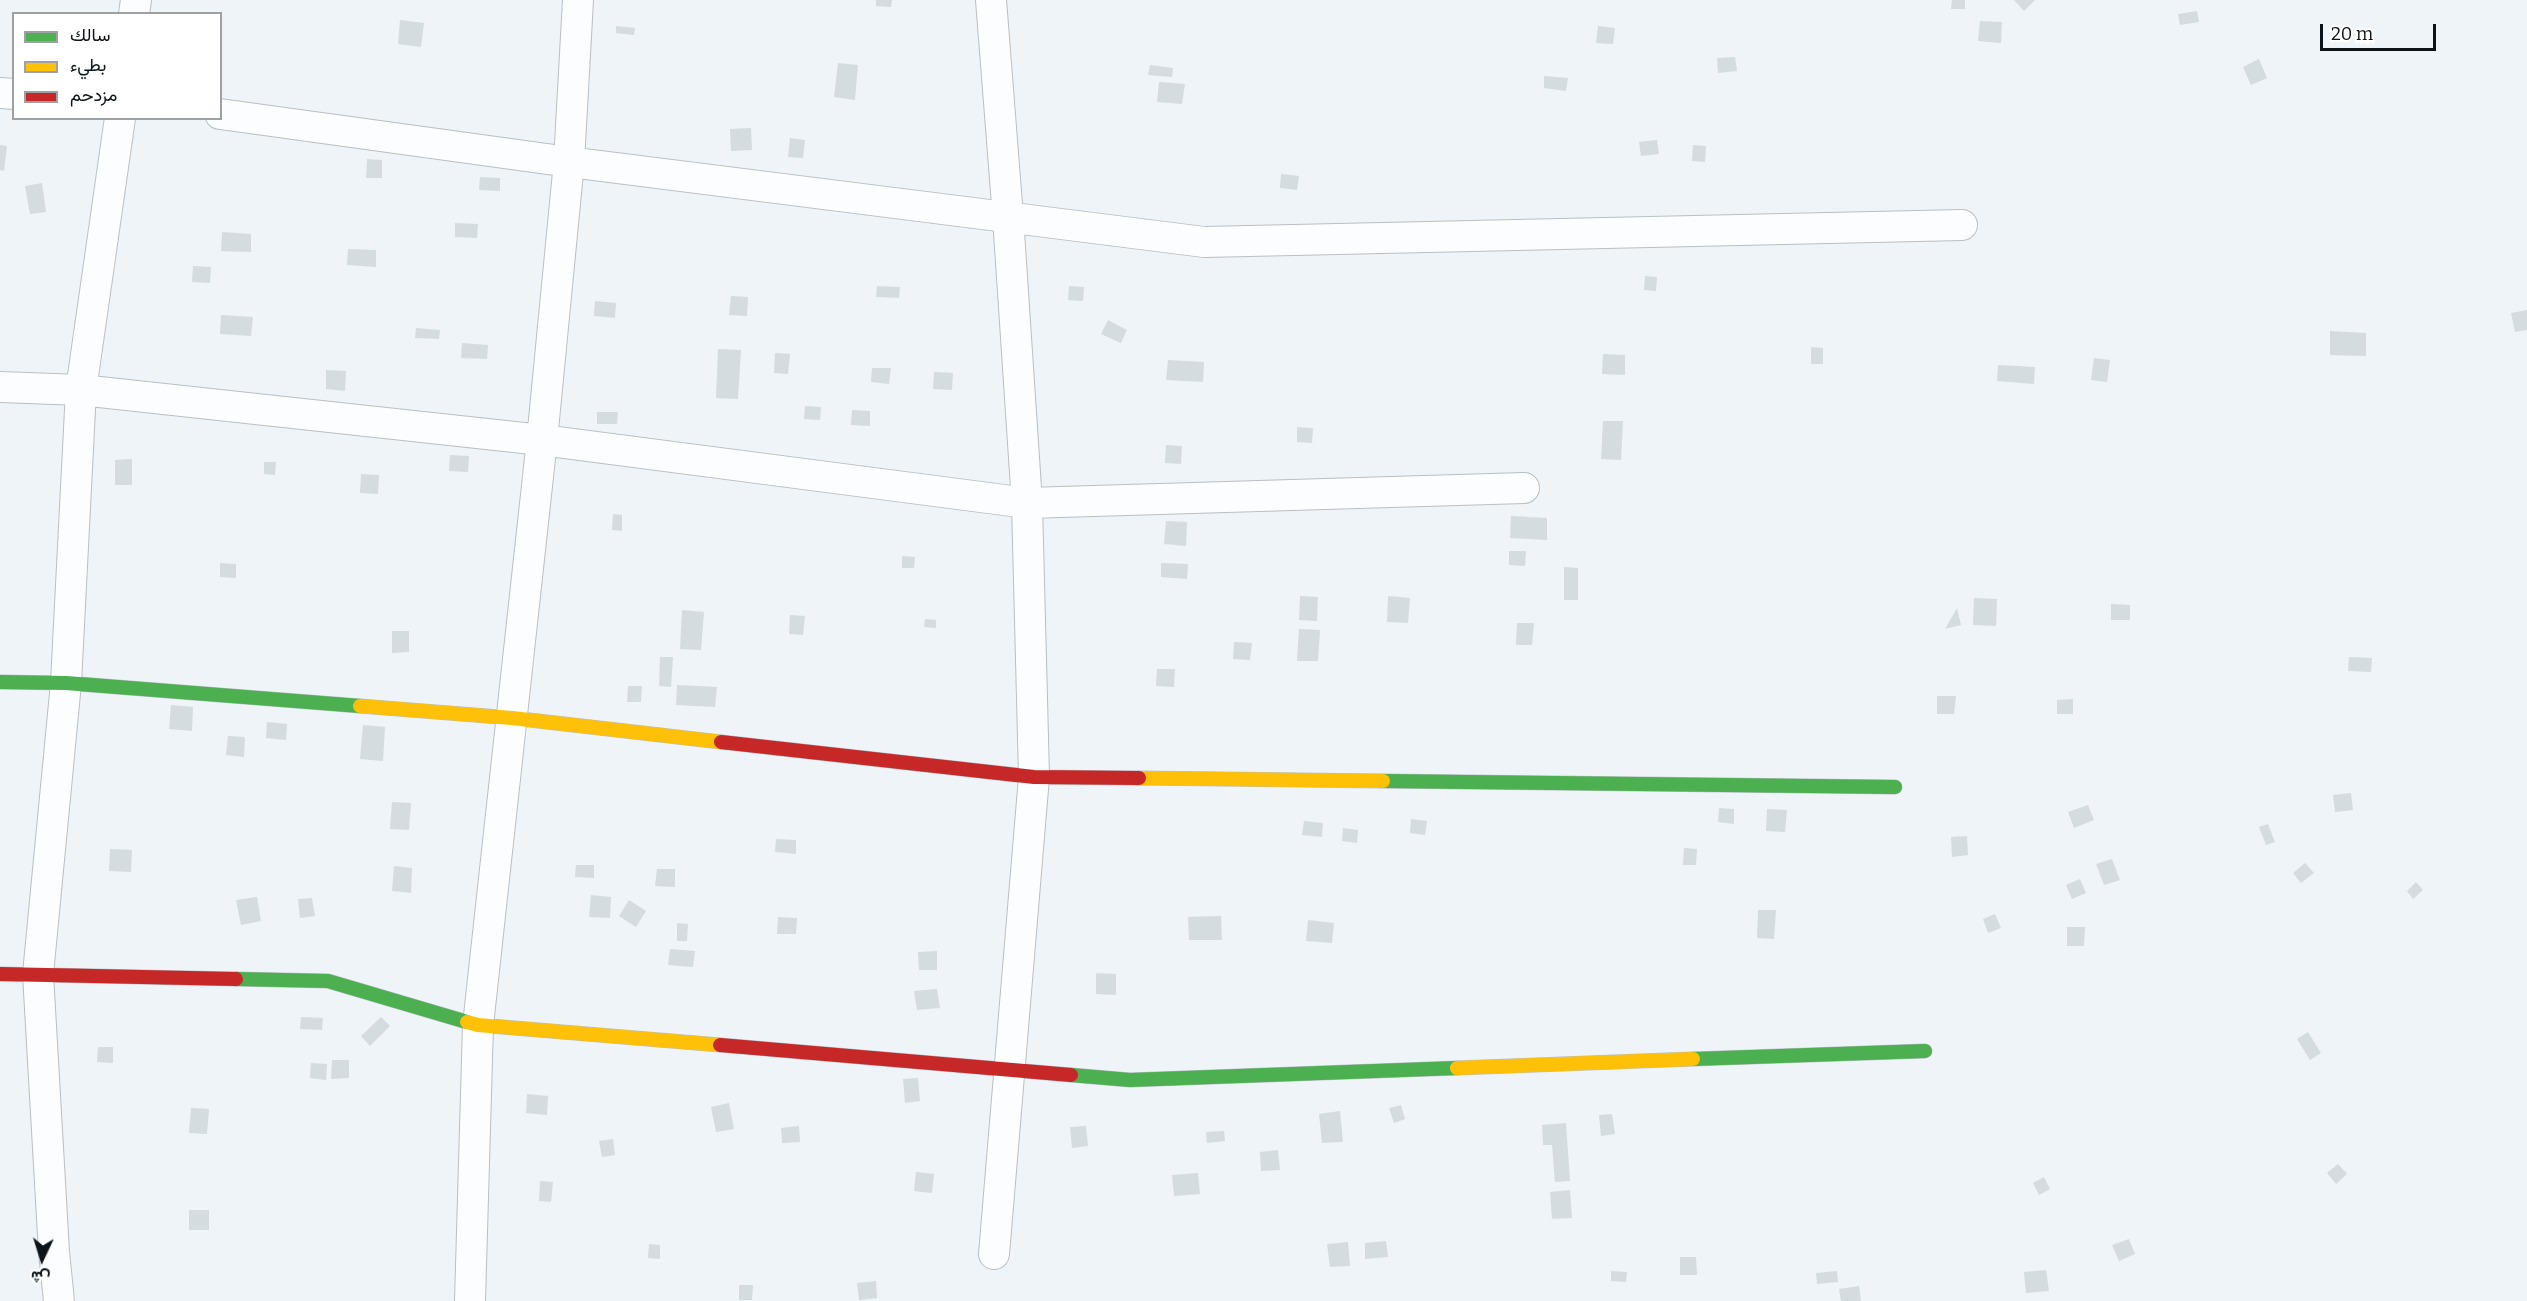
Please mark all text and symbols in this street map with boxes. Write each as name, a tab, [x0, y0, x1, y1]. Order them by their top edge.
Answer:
legend	[12, 12, 222, 120]
scale bar	[2323, 12, 2438, 50]
text: 20 m	[2331, 23, 2373, 45]
text: سالك	[70, 24, 110, 46]
text: بطيء	[70, 54, 106, 76]
text: مزدحم	[70, 84, 117, 106]
north arrow	[12, 1229, 72, 1289]
text: ش	[30, 1267, 51, 1288]

